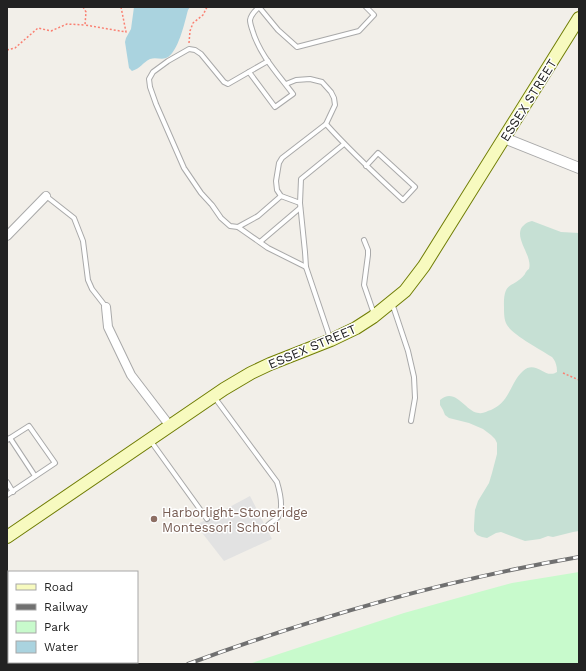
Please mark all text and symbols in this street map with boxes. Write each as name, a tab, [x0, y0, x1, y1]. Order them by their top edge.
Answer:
street label: ESSEX STREET	[497, 56, 560, 144]
street label: ESSEX STREET	[266, 321, 359, 372]
place label: Harborlight-Stoneridge Montessori School	[162, 505, 308, 535]
marker: Harborlight-Stoneridge Montessori School	[149, 514, 159, 524]
legend	[8, 571, 138, 663]
text: Road	[44, 580, 73, 594]
text: Railway	[44, 600, 89, 614]
text: Park	[44, 620, 70, 634]
text: Water	[44, 640, 79, 654]

